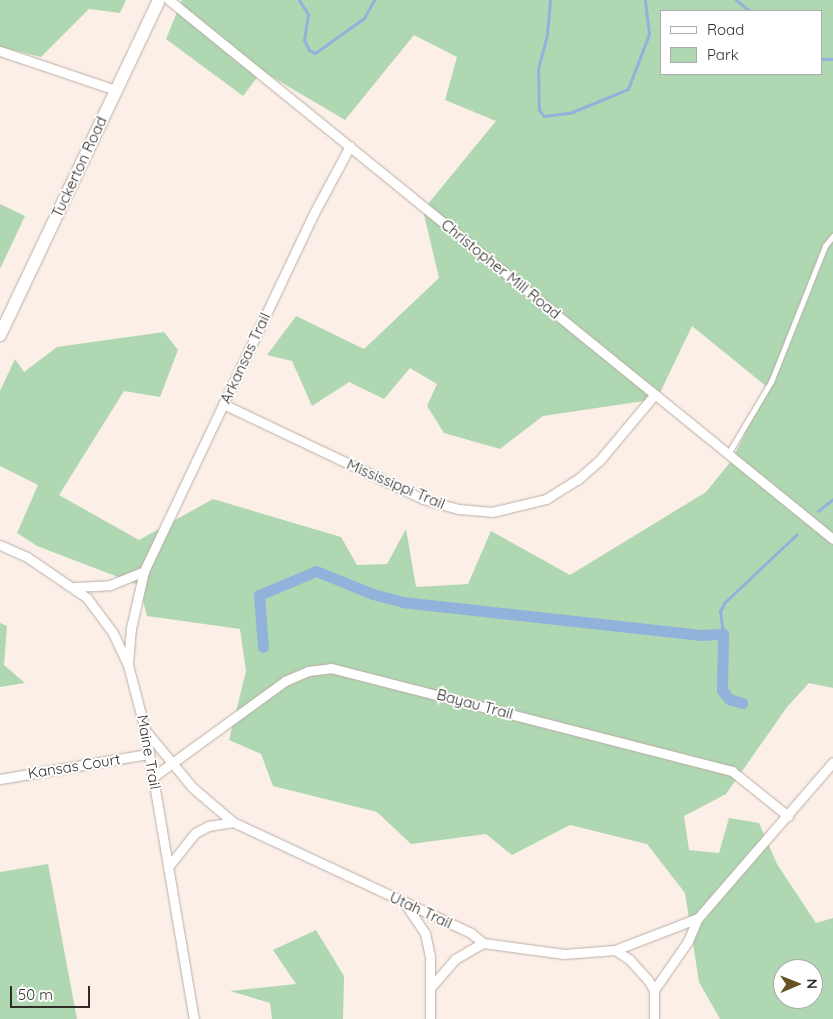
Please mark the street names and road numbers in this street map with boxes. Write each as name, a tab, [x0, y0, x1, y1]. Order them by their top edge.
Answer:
street label: Tuckerton Road	[48, 114, 110, 220]
street label: Christopher Mill Road	[438, 215, 564, 323]
street label: Arkansas Trail	[216, 310, 274, 406]
street label: Mississippi Trail	[344, 455, 448, 513]
street label: Bayau Trail	[435, 685, 515, 723]
street label: Maine Trail	[134, 713, 164, 791]
street label: Kansas Court	[26, 750, 122, 782]
street label: Utah Trail	[387, 888, 455, 932]

